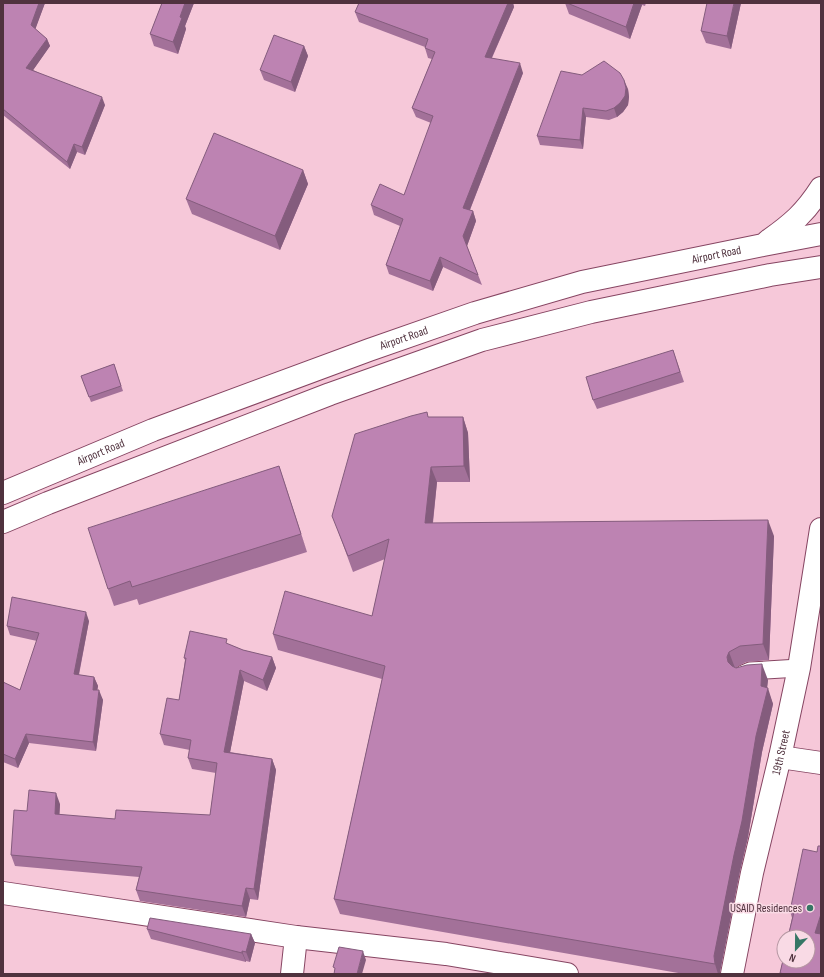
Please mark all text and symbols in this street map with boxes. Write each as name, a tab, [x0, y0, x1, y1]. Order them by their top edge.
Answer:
street label: Airport Road	[690, 242, 743, 267]
street label: Airport Road	[377, 322, 430, 353]
street label: Airport Road	[74, 435, 127, 469]
street label: 19th Street	[768, 728, 793, 776]
place label: USAID Residences	[730, 901, 802, 916]
marker: USAID Residences	[805, 903, 815, 913]
north arrow	[776, 929, 816, 969]
text: N	[787, 951, 798, 965]

